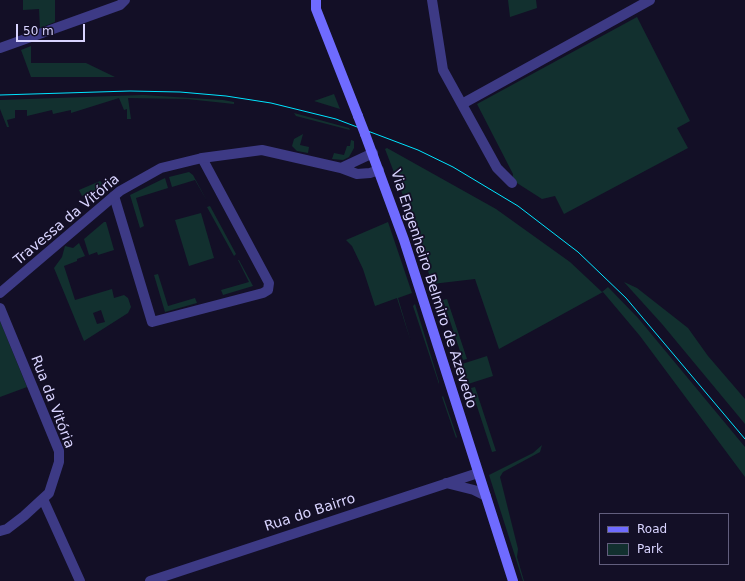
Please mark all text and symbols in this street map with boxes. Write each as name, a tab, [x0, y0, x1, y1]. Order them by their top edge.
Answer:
scale bar	[18, 16, 87, 42]
text: 50 m	[23, 24, 54, 38]
street label: Via Engenheiro Belmiro de Azevedo	[386, 167, 480, 411]
street label: Travessa da Vitória	[11, 171, 123, 269]
street label: Rua da Vitória	[27, 353, 77, 451]
street label: Rua do Bairro	[262, 490, 358, 536]
legend	[599, 513, 729, 565]
text: Road	[637, 522, 667, 536]
text: Park	[637, 542, 663, 556]

